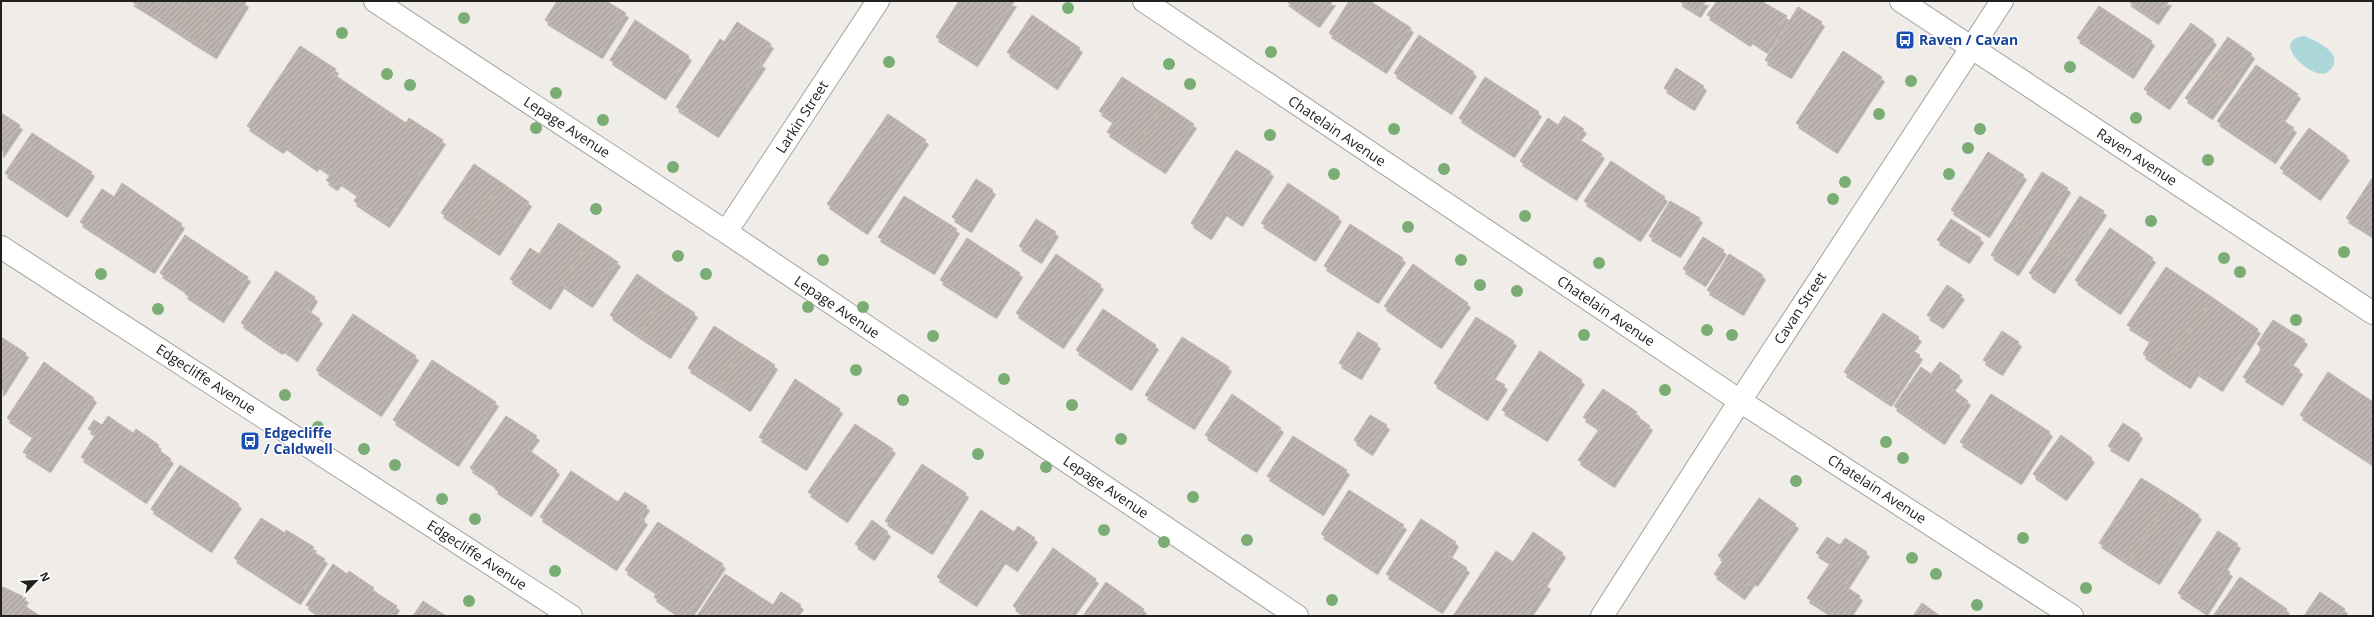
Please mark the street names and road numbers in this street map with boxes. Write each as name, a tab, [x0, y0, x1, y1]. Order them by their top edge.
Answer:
street label: Larkin Street	[771, 77, 832, 157]
street label: Chatelain Avenue	[1285, 91, 1390, 170]
street label: Lepage Avenue	[520, 92, 614, 162]
street label: Raven Avenue	[2093, 123, 2181, 190]
street label: Cavan Street	[1769, 268, 1830, 348]
street label: Lepage Avenue	[791, 271, 884, 342]
street label: Chatelain Avenue	[1554, 271, 1659, 350]
street label: Edgecliffe Avenue	[153, 339, 260, 418]
street label: Chatelain Avenue	[1824, 450, 1930, 528]
street label: Lepage Avenue	[1060, 451, 1153, 522]
street label: Edgecliffe Avenue	[424, 515, 531, 594]

